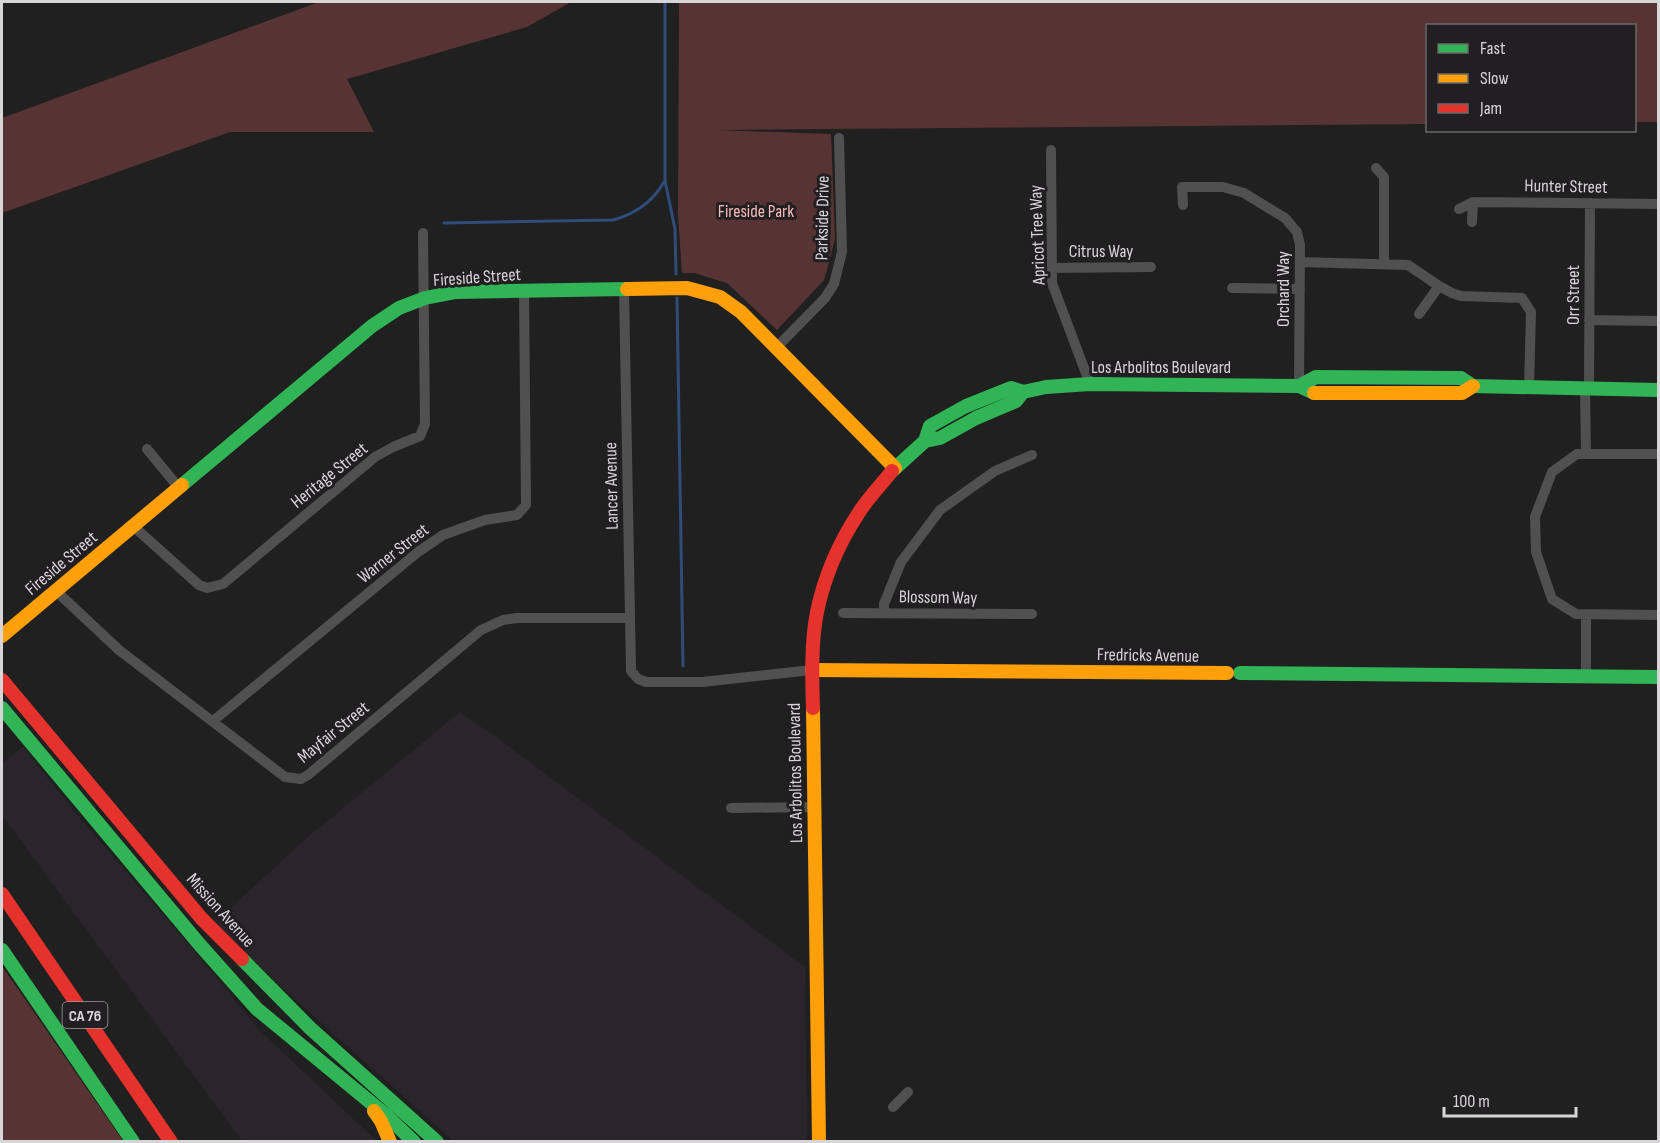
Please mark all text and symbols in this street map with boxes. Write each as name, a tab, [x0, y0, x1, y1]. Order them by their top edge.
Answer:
legend	[1426, 24, 1636, 132]
text: Fast	[1480, 38, 1506, 59]
text: Slow	[1480, 68, 1509, 89]
text: Jam	[1479, 98, 1502, 119]
street label: Parkside Drive	[811, 175, 834, 261]
street label: Hunter Street	[1524, 175, 1608, 198]
street label: Apricot Tree Way	[1025, 185, 1050, 286]
park label: Fireside Park	[718, 201, 794, 222]
street label: Citrus Way	[1069, 241, 1133, 262]
street label: Orchard Way	[1273, 251, 1294, 327]
street label: Fireside Street	[432, 264, 522, 291]
street label: Orr Street	[1563, 264, 1584, 325]
street label: Los Arbolitos Boulevard	[1091, 357, 1231, 378]
street label: Heritage Street	[287, 438, 372, 513]
street label: Lancer Avenue	[600, 442, 623, 530]
street label: Warner Street	[354, 519, 433, 588]
street label: Fireside Street	[21, 527, 102, 600]
street label: Blossom Way	[899, 586, 977, 609]
street label: Fredricks Avenue	[1097, 644, 1199, 667]
street label: Mayfair Street	[293, 697, 374, 768]
street label: Los Arbolitos Boulevard	[784, 703, 807, 843]
street label: Mission Avenue	[182, 869, 259, 952]
road number: CA 76	[62, 1002, 107, 1028]
scale bar	[1444, 1080, 1576, 1118]
text: 100 m	[1453, 1091, 1490, 1112]

